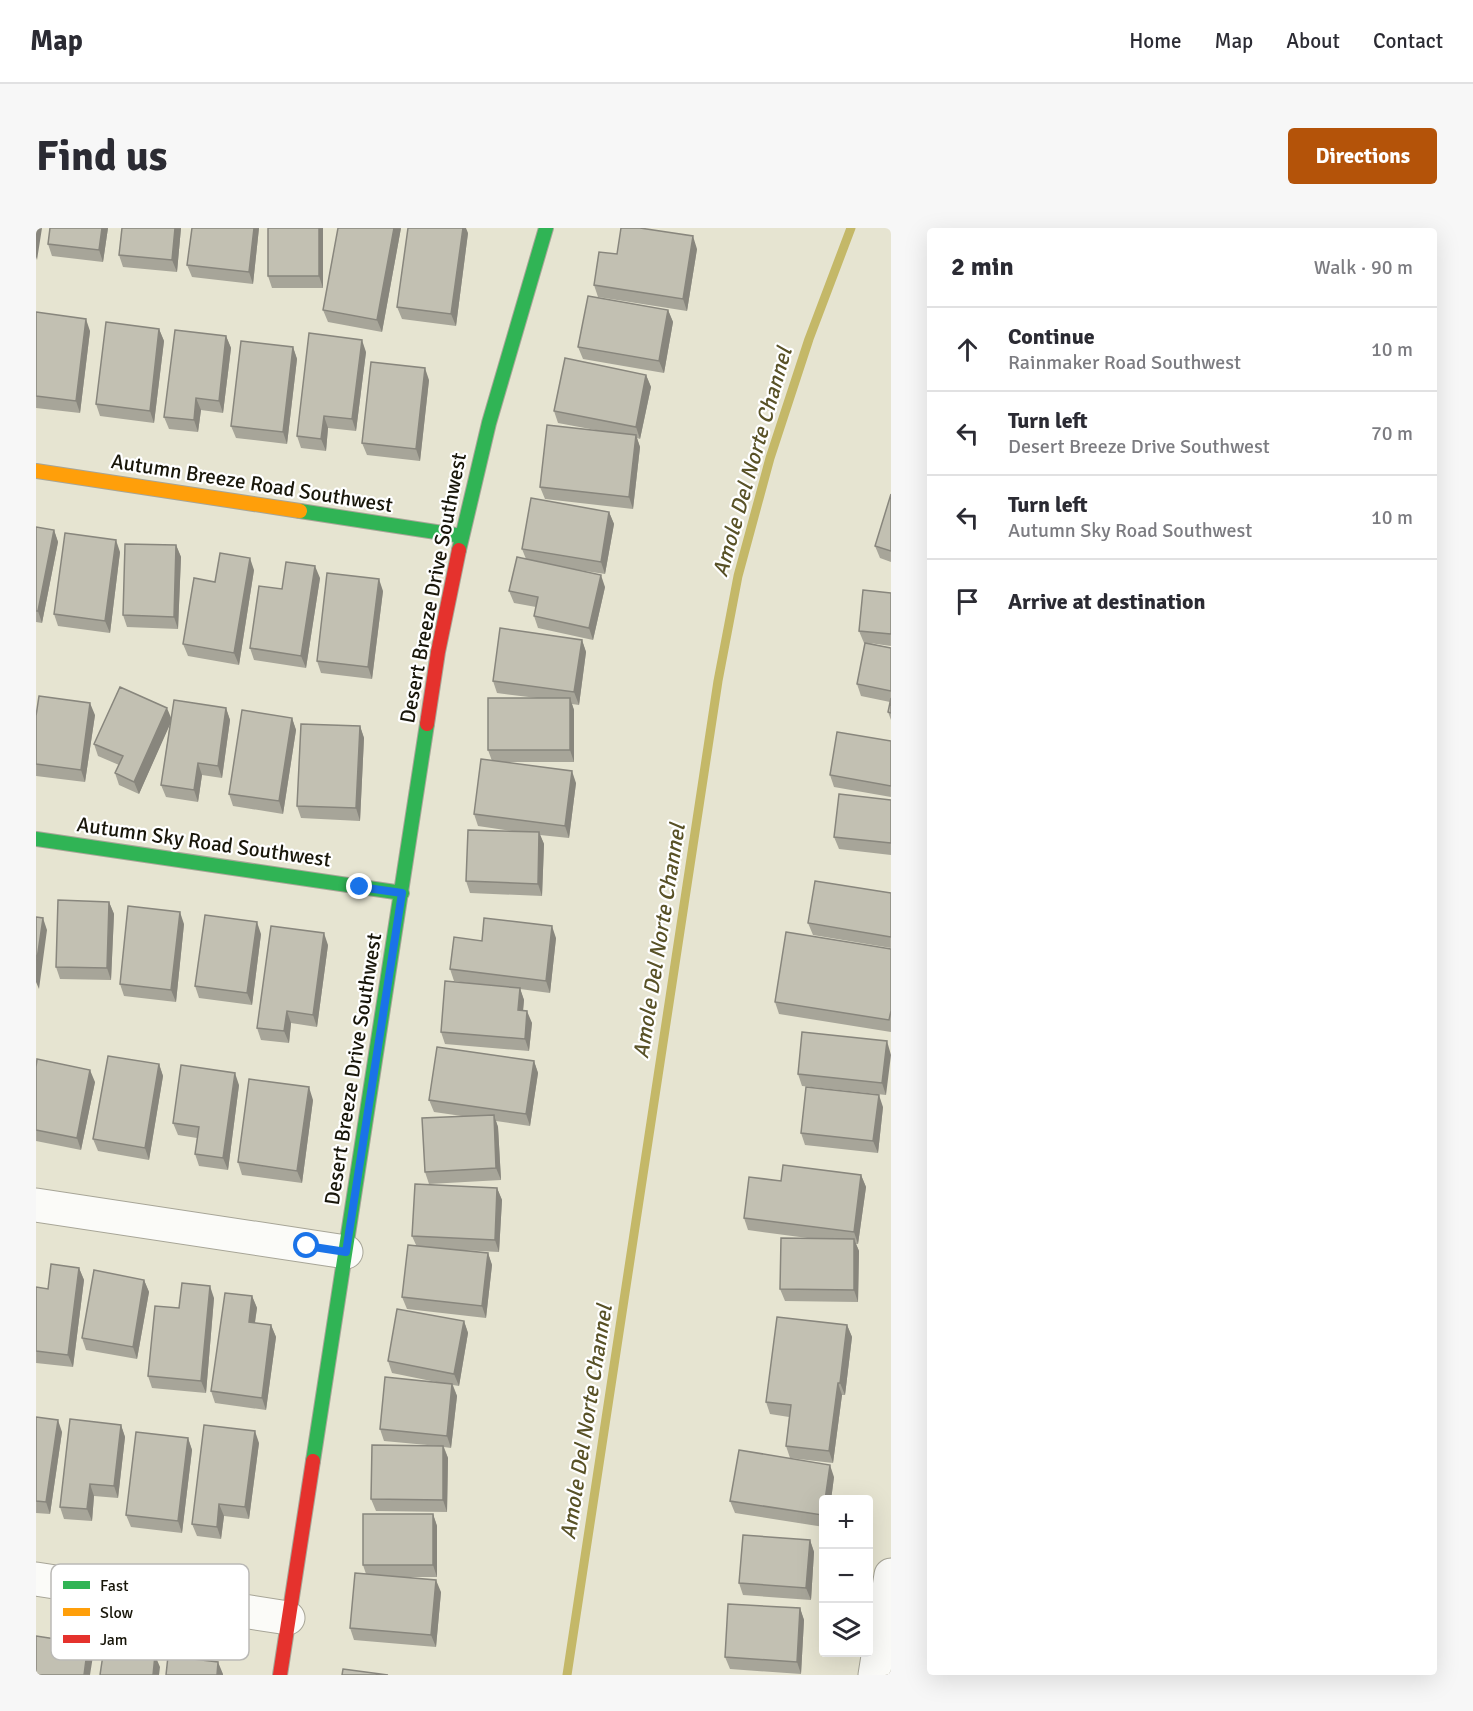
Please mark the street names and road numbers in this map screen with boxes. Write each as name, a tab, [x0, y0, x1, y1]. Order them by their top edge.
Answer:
street label: Autumn Breeze Road Southwest	[109, 448, 395, 518]
street label: Desert Breeze Drive Southwest	[394, 451, 472, 725]
street label: Autumn Sky Road Southwest	[75, 811, 333, 873]
street label: Desert Breeze Drive Southwest	[319, 931, 387, 1207]

